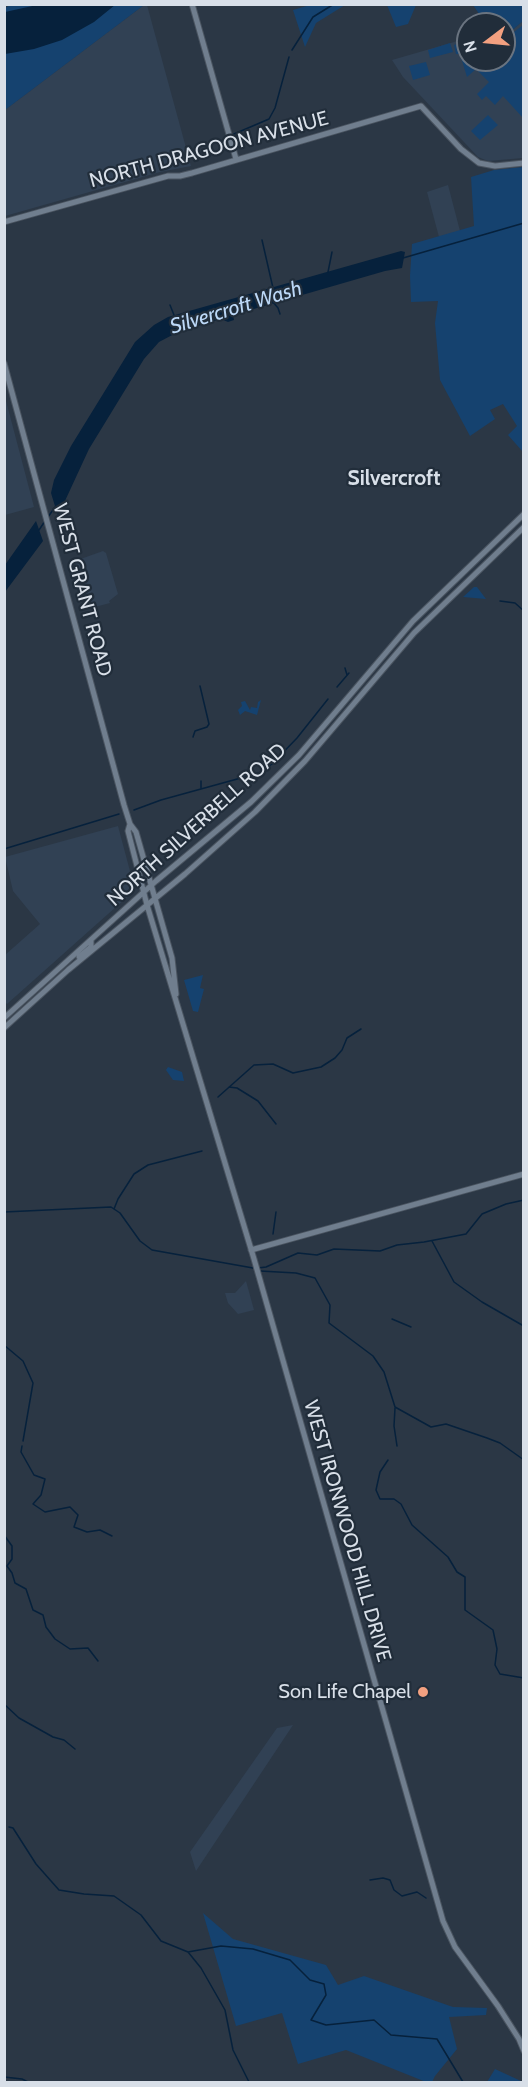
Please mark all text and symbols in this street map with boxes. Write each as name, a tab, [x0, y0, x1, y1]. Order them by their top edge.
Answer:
north arrow	[456, 12, 516, 72]
text: N	[459, 38, 481, 55]
street label: NORTH DRAGOON AVENUE	[87, 107, 331, 193]
water label: Silvercroft Wash	[167, 276, 305, 340]
district label: Silvercroft	[348, 466, 440, 492]
street label: WEST GRANT ROAD	[47, 501, 117, 679]
street label: NORTH SILVERBELL ROAD	[103, 738, 291, 912]
street label: WEST IRONWOOD HILL DRIVE	[298, 1398, 396, 1664]
place label: Son Life Chapel	[278, 1680, 411, 1704]
marker: Son Life Chapel	[416, 1685, 430, 1699]

